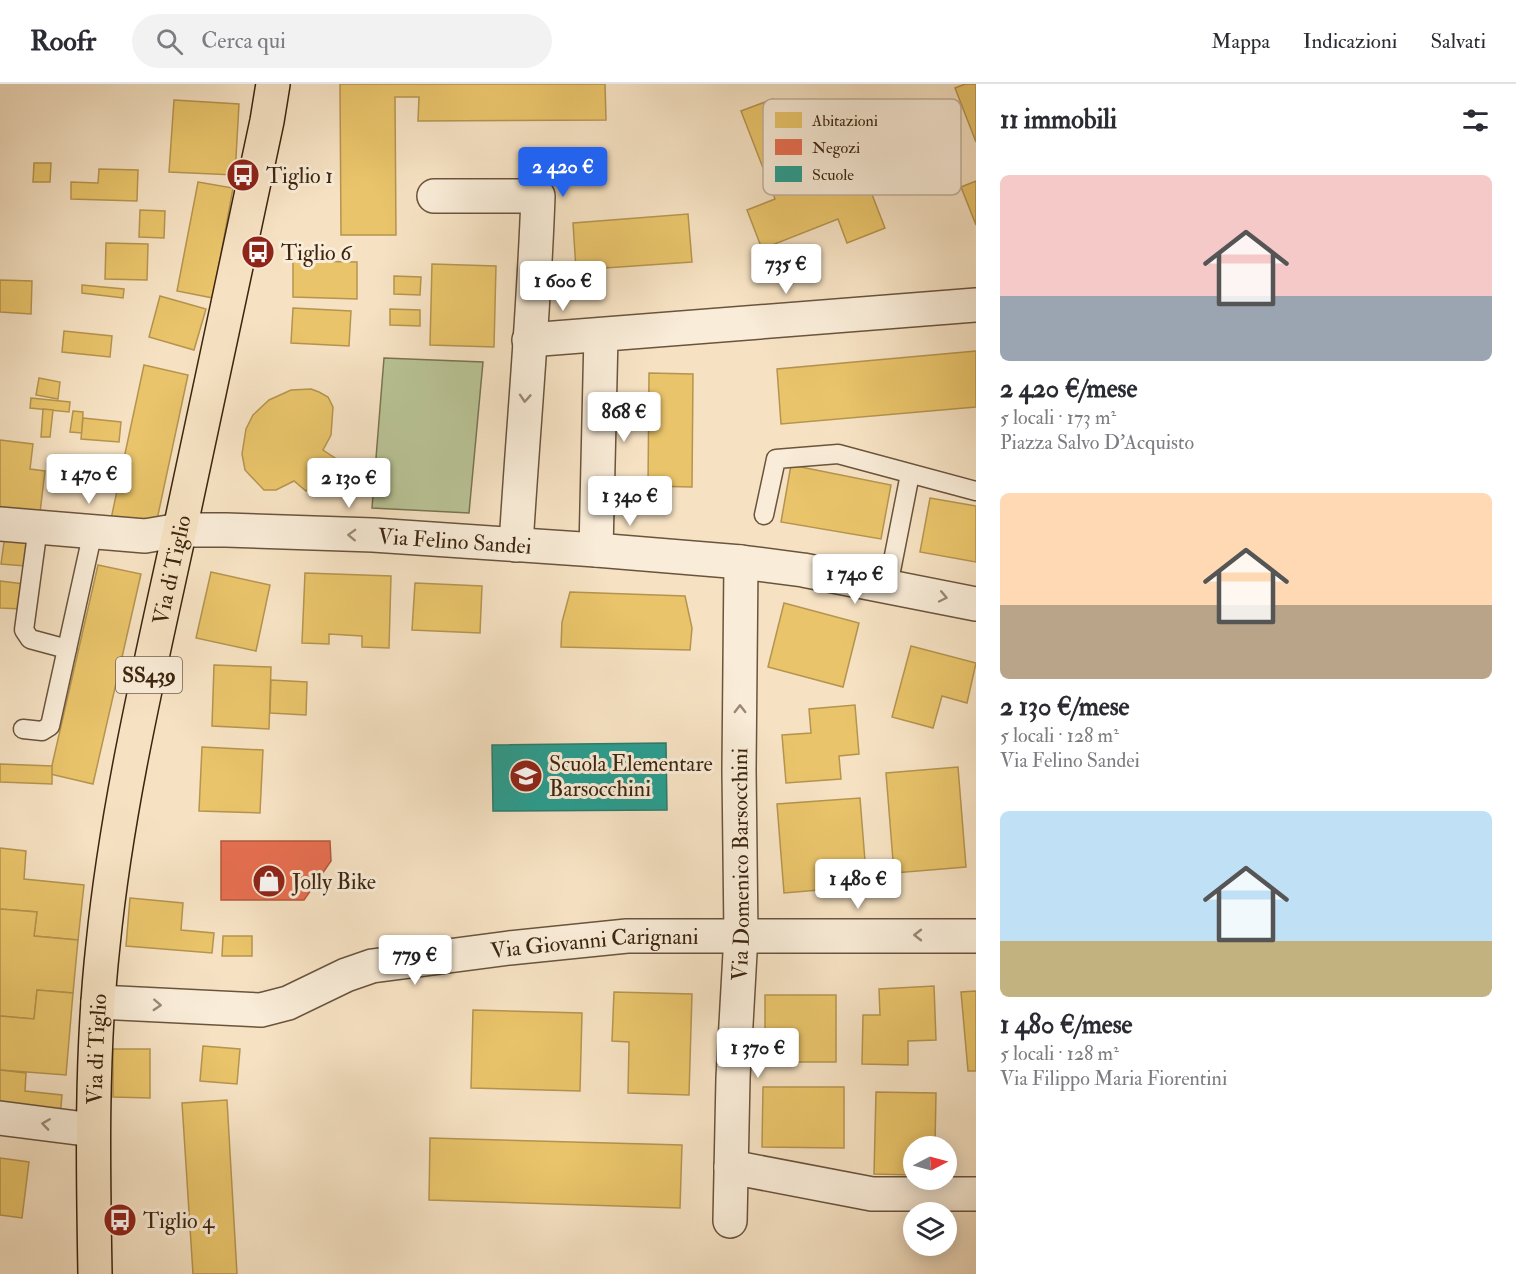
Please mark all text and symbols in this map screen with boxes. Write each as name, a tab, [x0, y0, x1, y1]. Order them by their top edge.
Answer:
search box	[132, 14, 552, 68]
text: Roofr	[30, 24, 96, 59]
icon: search	[153, 25, 186, 58]
text: Cerca qui	[201, 27, 286, 55]
text: Mappa	[1211, 28, 1270, 55]
text: Indicazioni	[1303, 28, 1397, 55]
text: Salvati	[1430, 28, 1486, 55]
legend	[763, 99, 961, 195]
text: 11 immobili	[1000, 104, 1117, 136]
icon: filters	[1459, 104, 1492, 137]
text: Abitazioni	[811, 111, 878, 131]
text: Negozi	[812, 138, 860, 158]
pin: 2 420 €	[508, 147, 618, 198]
text: 2 420 €	[532, 154, 594, 179]
bus stop icon: Tiglio 1	[225, 157, 261, 193]
place label: Tiglio 1	[266, 162, 333, 190]
text: Scuole	[812, 165, 854, 185]
icon: home	[1192, 214, 1300, 322]
bus stop icon: Tiglio 6	[240, 234, 276, 270]
place label: Tiglio 6	[281, 239, 353, 267]
pin: 735 €	[744, 244, 828, 295]
text: 735 €	[765, 251, 807, 276]
pin: 1 600 €	[508, 261, 618, 312]
text: 1 600 €	[534, 268, 592, 293]
text: 2 420 €/mese	[1000, 373, 1137, 405]
pin: 868 €	[582, 392, 666, 443]
one-way arrow	[519, 393, 532, 402]
text: 868 €	[602, 399, 646, 424]
text: 5 locali · 173 m²	[1000, 405, 1116, 430]
text: Piazza Salvo D'Acquisto	[1000, 430, 1194, 455]
pin: 1 470 €	[34, 454, 144, 505]
pin: 2 130 €	[294, 458, 404, 509]
text: 1 470 €	[61, 461, 117, 486]
text: 2 130 €	[321, 465, 377, 490]
pin: 1 340 €	[575, 476, 685, 527]
text: 1 340 €	[602, 483, 658, 508]
street label: Via di Tiglio	[146, 513, 198, 627]
street label: Via Felino Sandei	[377, 522, 533, 561]
one-way arrow	[348, 528, 357, 541]
icon: home	[1192, 532, 1300, 640]
pin: 1 740 €	[800, 554, 910, 605]
text: 1 740 €	[827, 561, 883, 586]
one-way arrow	[938, 590, 948, 603]
road number: SS439	[116, 657, 182, 693]
text: 2 130 €/mese	[1000, 691, 1129, 723]
one-way arrow	[733, 704, 746, 713]
text: 5 locali · 128 m²	[1000, 723, 1119, 748]
street label: Via Domenico Barsocchini	[725, 747, 756, 982]
text: Via Felino Sandei	[1000, 748, 1140, 773]
place label: Scuola Elementare Barsocchini	[549, 750, 713, 803]
school or university icon: Scuola Elementare Barsocchini	[508, 758, 544, 794]
icon: home	[1192, 850, 1300, 958]
pin: 1 480 €	[803, 859, 913, 910]
shop icon: Jolly Bike	[251, 863, 287, 899]
text: 1 480 €	[829, 866, 887, 891]
place label: Jolly Bike	[291, 868, 376, 896]
street label: Via Giovanni Carignani	[489, 923, 699, 965]
one-way arrow	[913, 929, 922, 941]
pin: 779 €	[373, 935, 457, 986]
text: 779 €	[393, 942, 437, 967]
street label: Via di Tiglio	[81, 993, 113, 1105]
one-way arrow	[152, 998, 161, 1011]
text: 1 480 €/mese	[1000, 1009, 1132, 1041]
pin: 1 370 €	[703, 1028, 813, 1079]
text: 1 370 €	[731, 1035, 785, 1060]
text: 5 locali · 128 m²	[1000, 1041, 1119, 1066]
text: Via Filippo Maria Fiorentini	[1000, 1066, 1227, 1091]
one-way arrow	[42, 1118, 51, 1131]
north arrow	[903, 1136, 957, 1190]
map controls	[903, 1136, 957, 1256]
bus stop icon: Tiglio 4	[102, 1202, 138, 1238]
button: layers	[903, 1202, 957, 1256]
place label: Tiglio 4	[143, 1207, 215, 1235]

